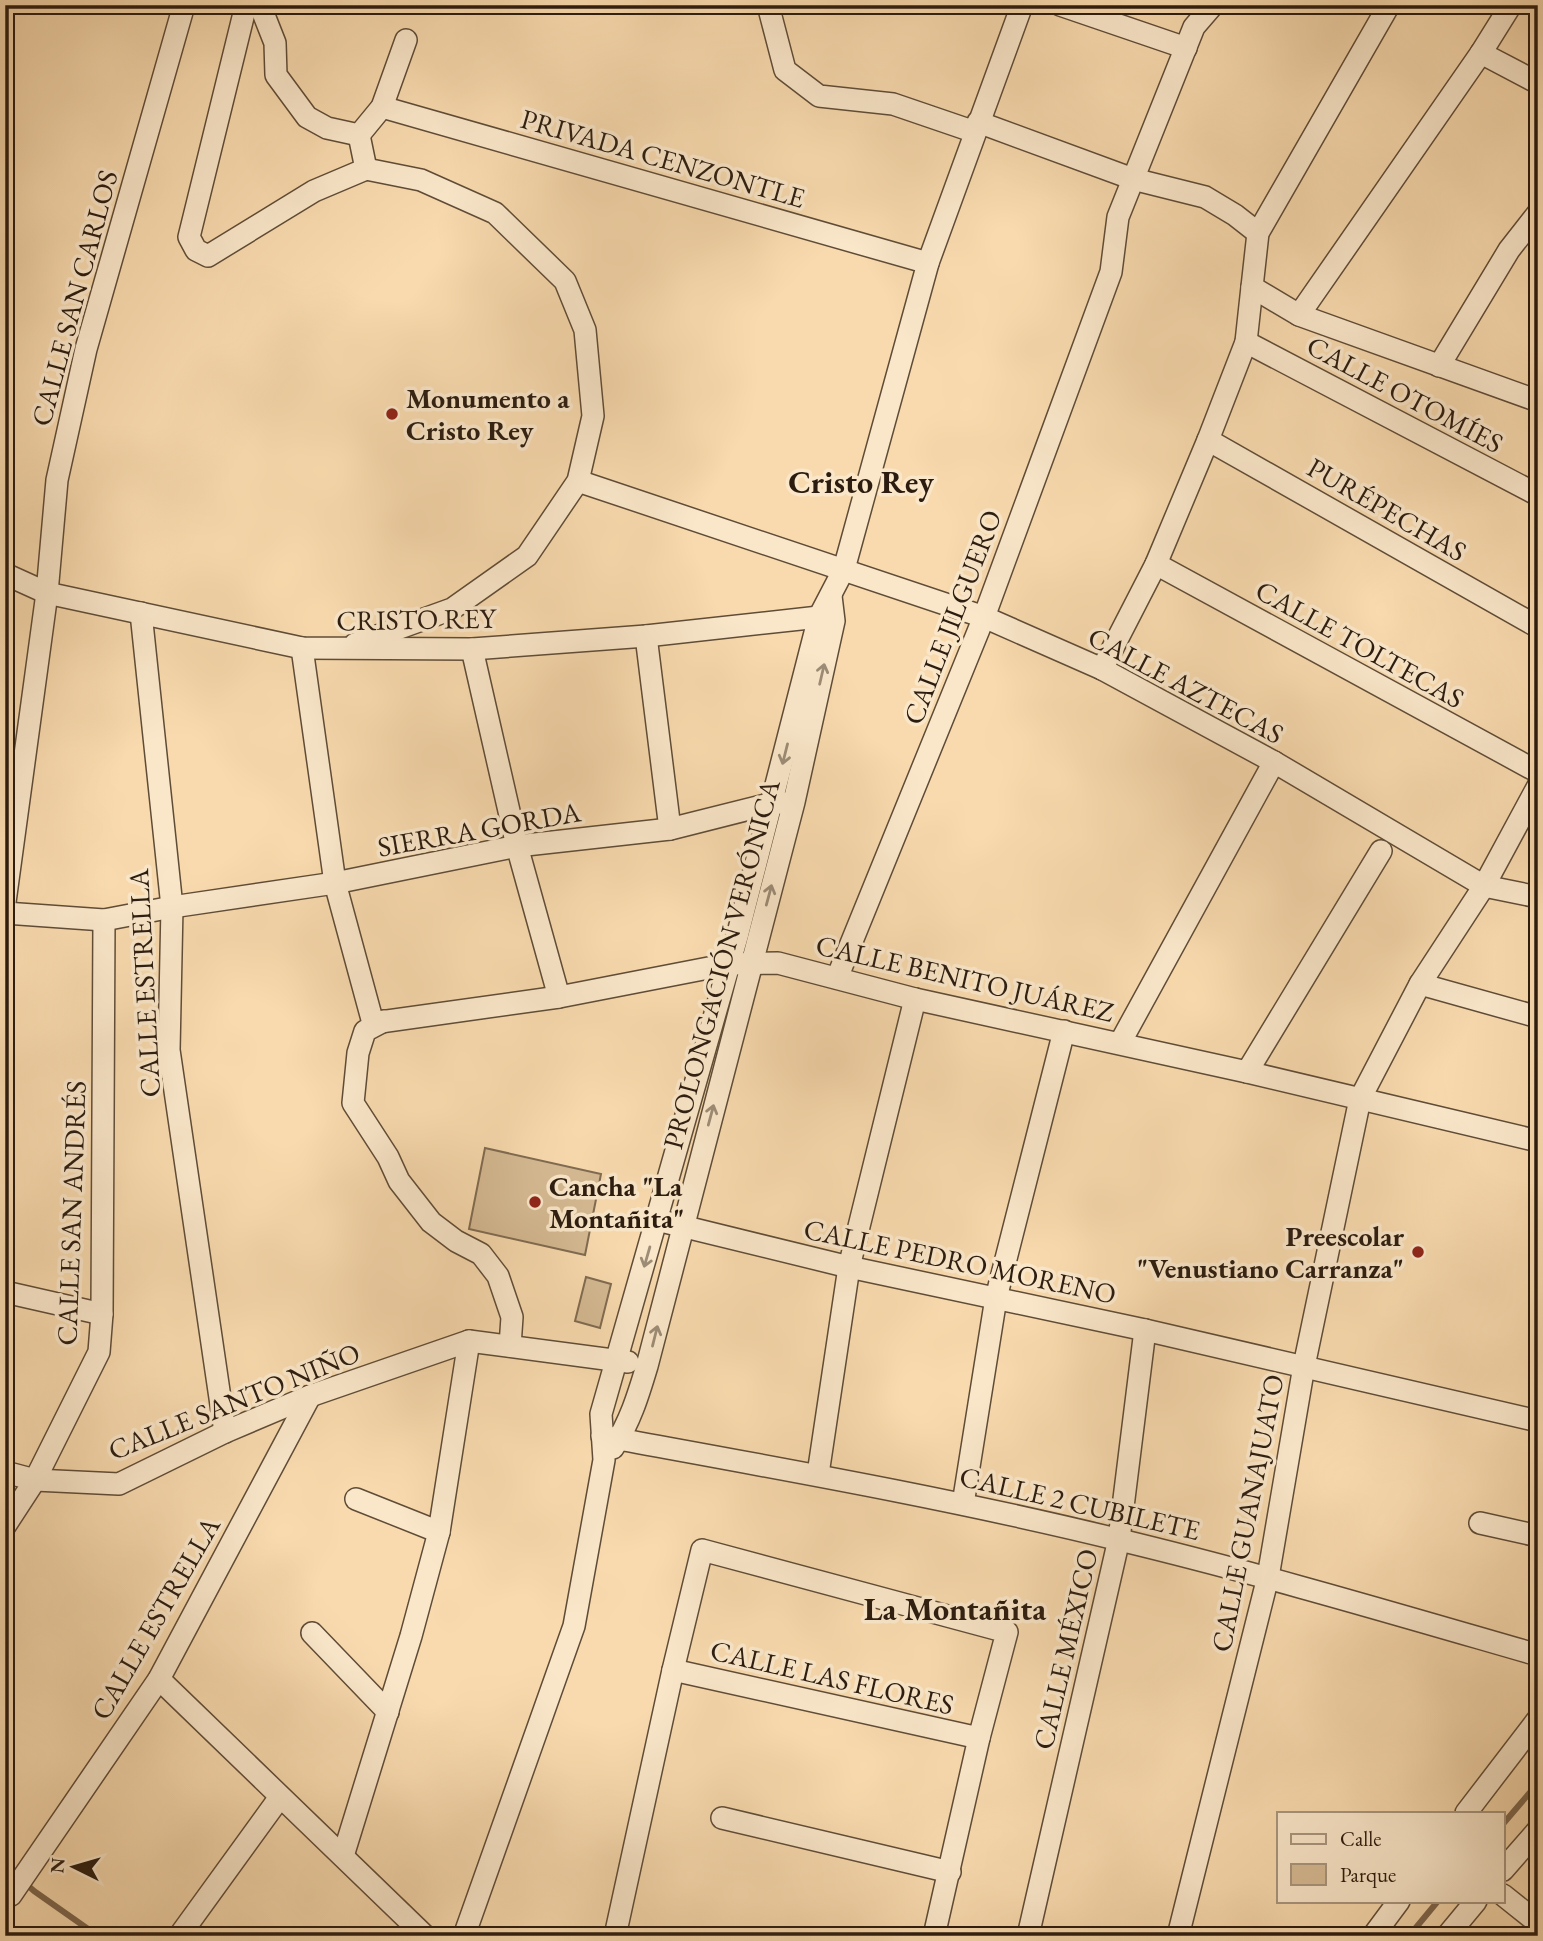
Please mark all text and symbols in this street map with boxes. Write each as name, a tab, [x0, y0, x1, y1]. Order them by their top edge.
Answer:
street label: PRIVADA CENZONTLE	[517, 100, 809, 216]
street label: CALLE SAN CARLOS	[23, 166, 125, 430]
street label: CALLE OTOMÍES	[1301, 327, 1509, 461]
place label: Monumento a Cristo Rey	[406, 380, 570, 448]
marker: Monumento a Cristo Rey	[384, 406, 400, 422]
street label: PURÉPECHAS	[1301, 449, 1473, 569]
district label: Cristo Rey	[788, 461, 934, 503]
street label: CALLE JILGUERO	[895, 505, 1009, 729]
street label: CALLE TOLTECAS	[1249, 572, 1471, 716]
street label: CRISTO REY	[336, 600, 498, 638]
street label: CALLE AZTECAS	[1082, 618, 1290, 752]
one-way arrow	[816, 663, 830, 686]
one-way arrow	[778, 743, 791, 765]
street label: PROLONGACIÓN VERÓNICA	[654, 775, 788, 1153]
street label: SIERRA GORDA	[375, 793, 584, 865]
street label: CALLE ESTRELLA	[120, 867, 168, 1098]
one-way arrow	[763, 884, 776, 907]
street label: CALLE BENITO JUÁREZ	[813, 926, 1118, 1030]
street label: CALLE SAN ANDRÉS	[48, 1080, 94, 1346]
one-way arrow	[705, 1104, 718, 1127]
place label: Cancha "La Montañita"	[549, 1168, 684, 1236]
marker: Cancha "La Montañita"	[527, 1194, 543, 1210]
street label: CALLE PEDRO MORENO	[800, 1210, 1120, 1312]
place label: Preescolar "Venustiano Carranza"	[1137, 1218, 1404, 1286]
marker: Preescolar "Venustiano Carranza"	[1410, 1244, 1426, 1260]
one-way arrow	[639, 1246, 652, 1268]
one-way arrow	[649, 1325, 662, 1348]
street label: CALLE SANTO NIÑO	[103, 1334, 365, 1468]
street label: CALLE GUANAJUATO	[1202, 1371, 1292, 1655]
street label: CALLE 2 CUBILETE	[956, 1458, 1204, 1548]
street label: CALLE ESTRELLA	[82, 1509, 228, 1726]
street label: CALLE MÉXICO	[1024, 1545, 1106, 1753]
district label: La Montañita	[864, 1588, 1047, 1630]
street label: CALLE LAS FLORES	[707, 1632, 957, 1722]
legend	[1277, 1812, 1504, 1902]
text: Calle	[1340, 1825, 1382, 1852]
north arrow	[38, 1832, 108, 1902]
text: N	[44, 1856, 71, 1874]
text: Parque	[1340, 1861, 1396, 1888]

